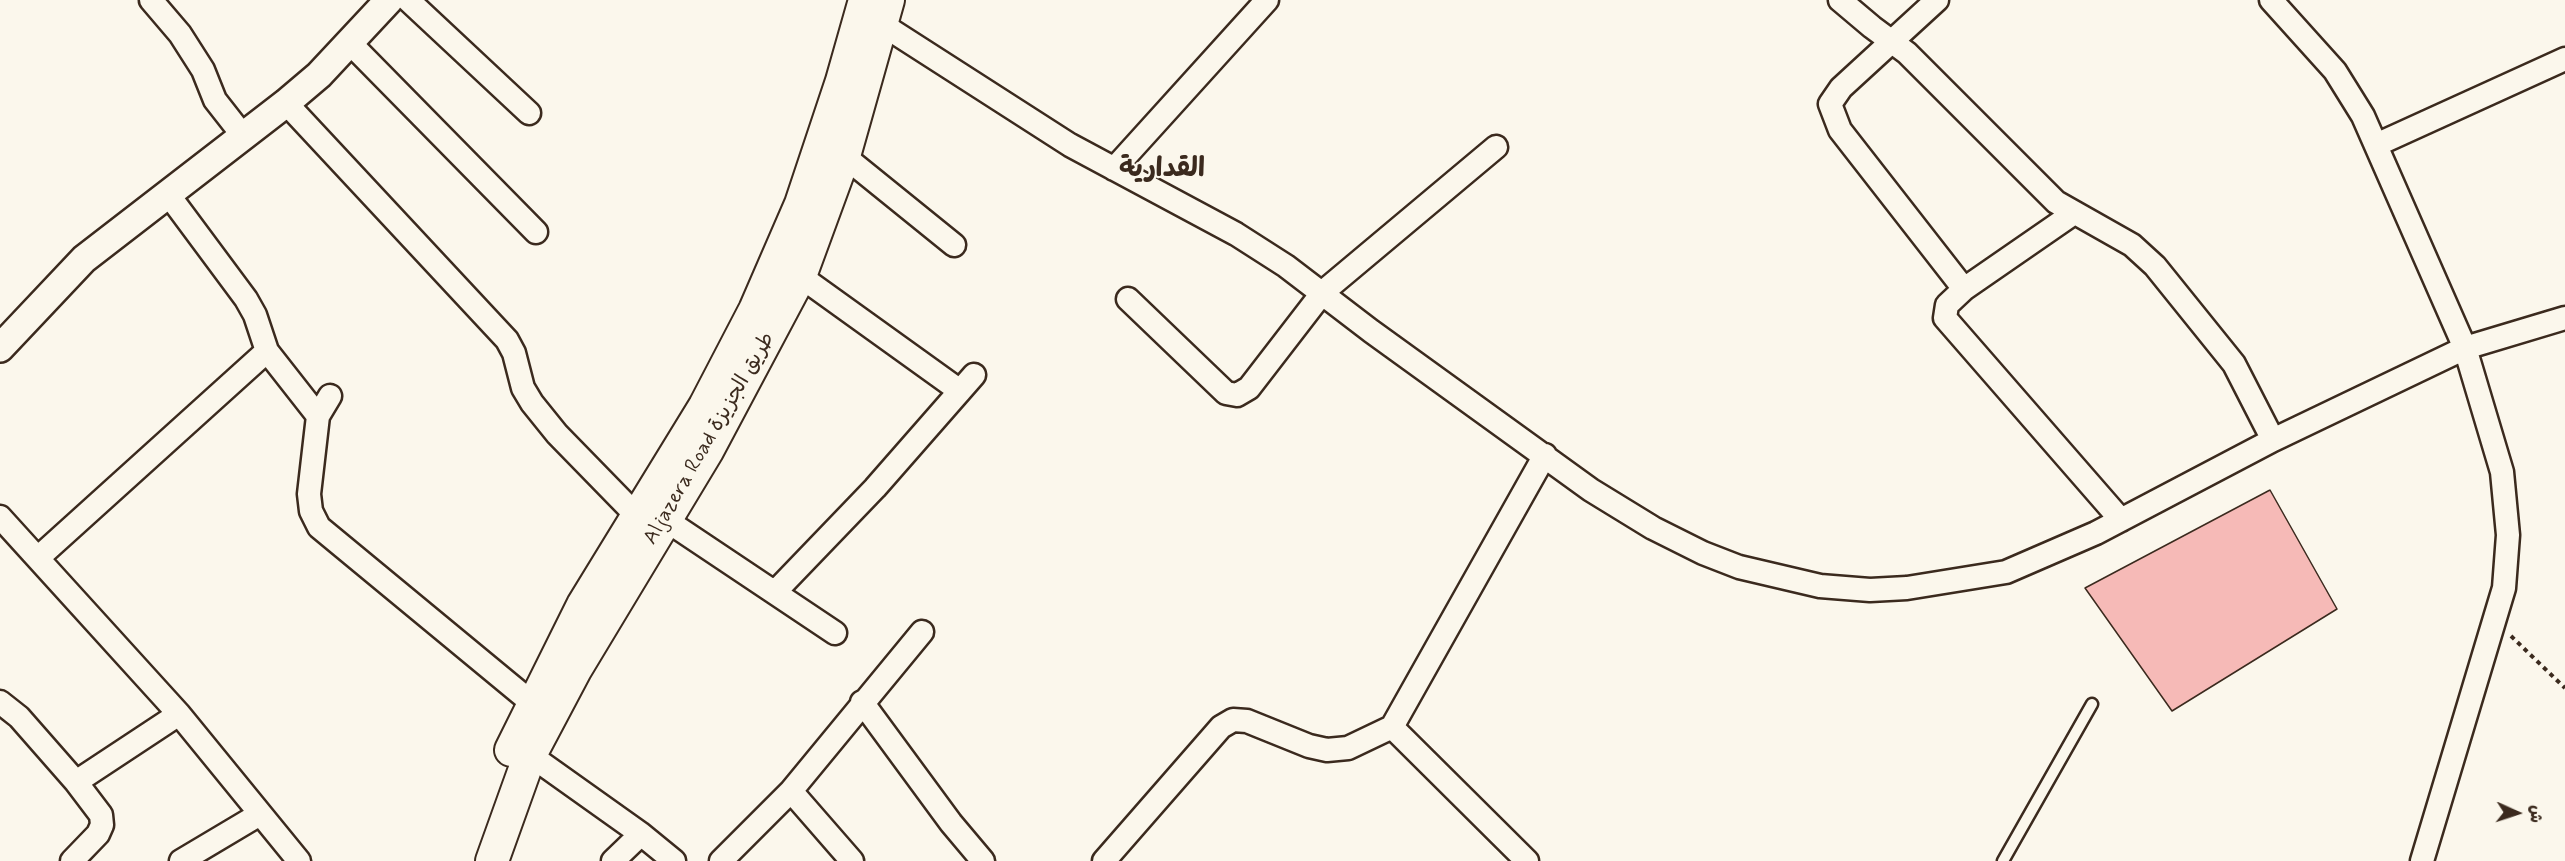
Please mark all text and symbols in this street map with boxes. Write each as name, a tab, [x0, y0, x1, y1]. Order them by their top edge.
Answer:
district label: القدارية	[1119, 154, 1205, 186]
street label: Aljazera Road طريق الجزيزة	[639, 328, 781, 550]
north arrow	[2487, 783, 2547, 843]
text: ش	[2525, 805, 2546, 823]

